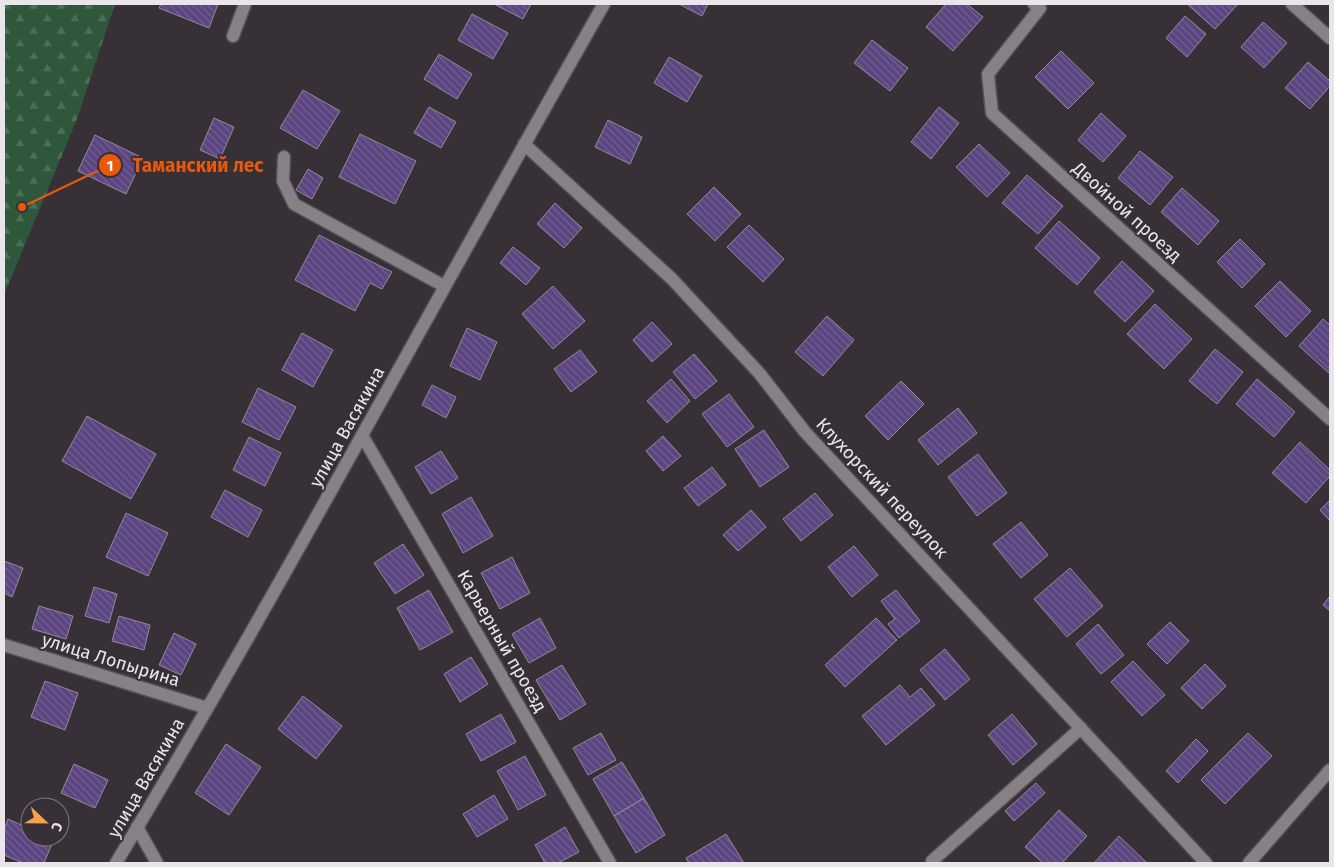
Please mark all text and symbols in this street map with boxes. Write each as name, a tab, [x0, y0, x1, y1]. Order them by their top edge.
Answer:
callout: Таманский лес	[98, 148, 273, 182]
text: Таманский лес	[133, 154, 263, 177]
text: 1	[107, 157, 113, 175]
street label: Двойной проезд	[1067, 157, 1186, 267]
street label: улица Васякина	[305, 363, 389, 491]
street label: Клухорский переулок	[811, 413, 953, 563]
street label: Карьерный проезд	[452, 566, 552, 716]
street label: улица Лопырина	[39, 629, 183, 691]
street label: улица Васякина	[103, 714, 189, 842]
north arrow	[20, 797, 70, 847]
text: С	[47, 820, 66, 834]

